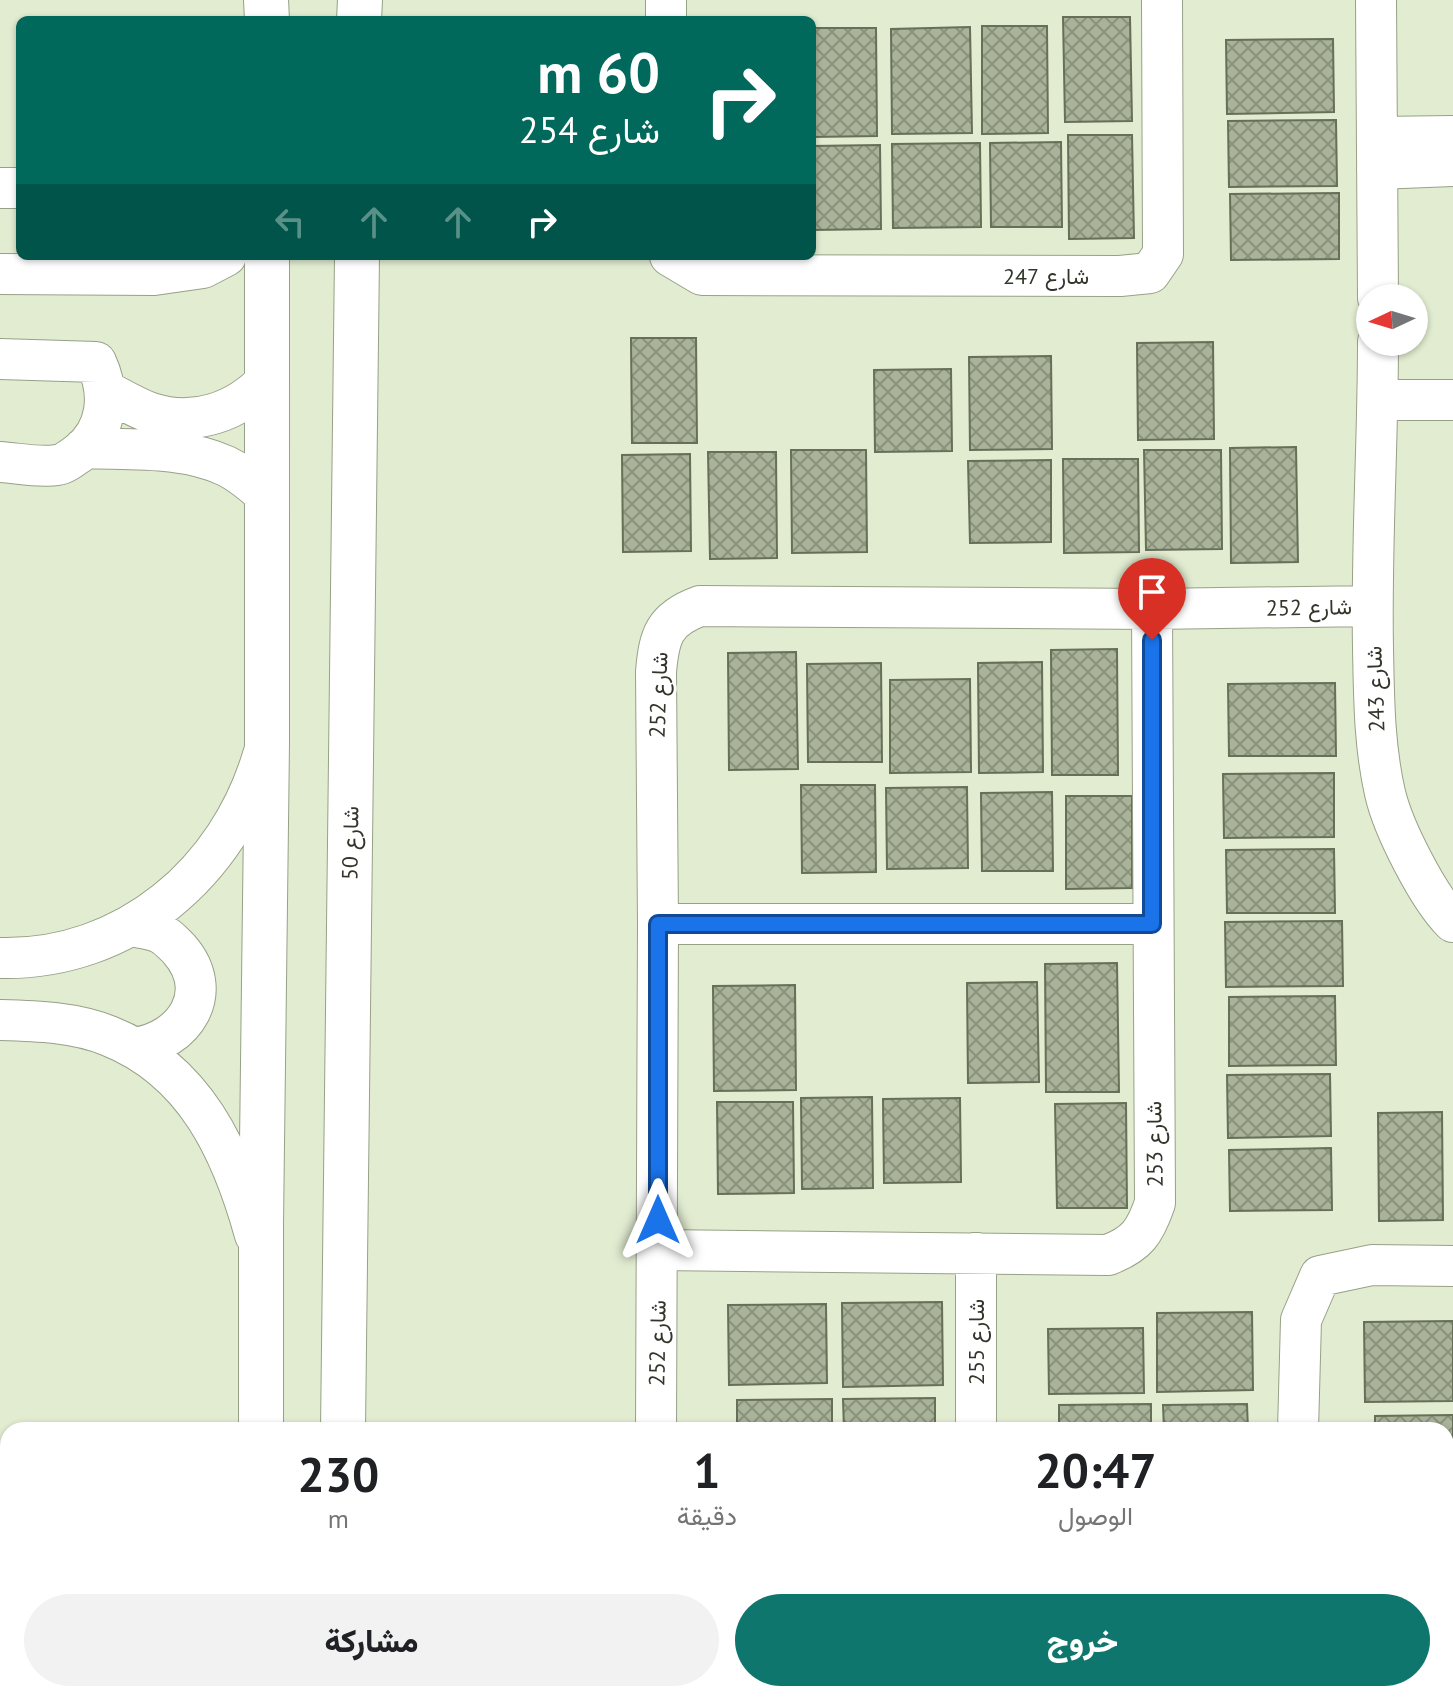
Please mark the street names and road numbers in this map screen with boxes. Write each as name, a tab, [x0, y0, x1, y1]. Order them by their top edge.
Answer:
street label: شارع 247	[1003, 262, 1089, 291]
street label: شارع 252	[1266, 592, 1352, 623]
street label: شارع 243	[1360, 645, 1391, 733]
street label: شارع 252	[643, 651, 674, 739]
street label: شارع 50	[335, 806, 366, 880]
street label: شارع 253	[1139, 1101, 1170, 1187]
street label: شارع 255	[962, 1299, 991, 1385]
street label: شارع 252	[642, 1300, 673, 1386]

